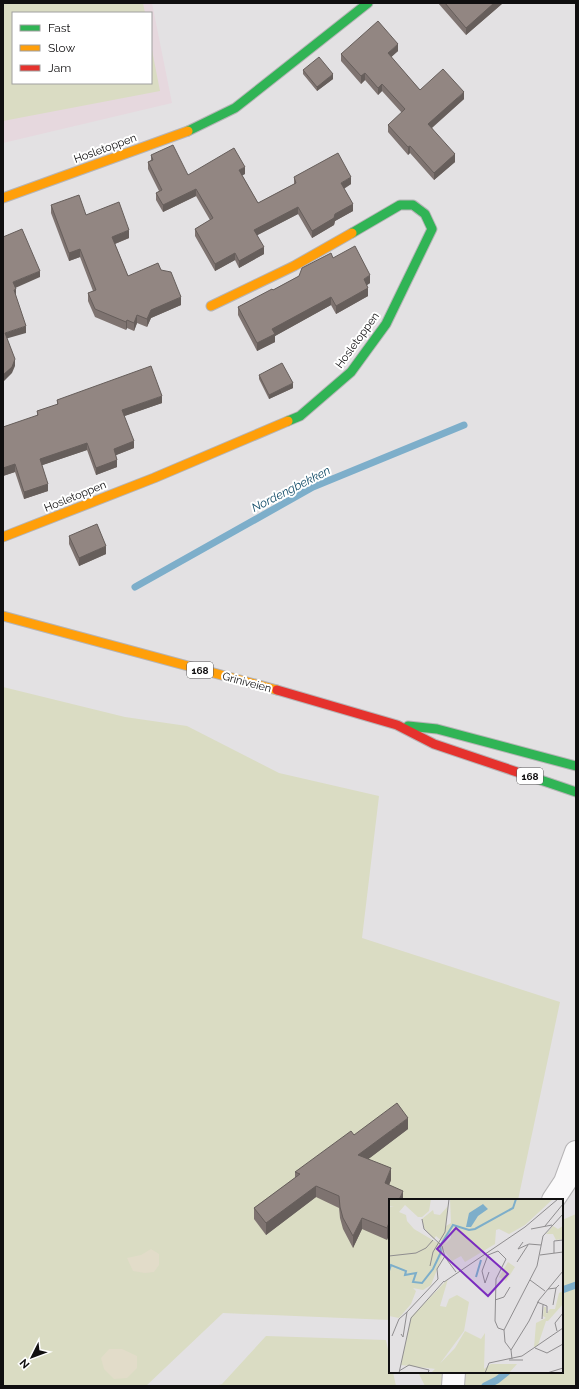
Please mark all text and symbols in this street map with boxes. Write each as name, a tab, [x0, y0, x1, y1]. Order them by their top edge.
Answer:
legend	[12, 12, 152, 84]
text: Fast	[48, 21, 71, 35]
text: Slow	[48, 41, 75, 55]
text: Jam	[48, 61, 71, 75]
street label: Hosletoppen	[72, 131, 138, 166]
street label: Hosletoppen	[333, 310, 382, 371]
water label: Nordengbekken	[249, 463, 333, 515]
street label: Hosletoppen	[42, 478, 108, 515]
road number: 168	[187, 662, 213, 678]
street label: Griniveien	[221, 670, 273, 695]
road number: 168	[517, 768, 543, 784]
inset map	[389, 1199, 563, 1373]
north arrow	[12, 1337, 52, 1377]
text: N	[17, 1356, 33, 1371]

